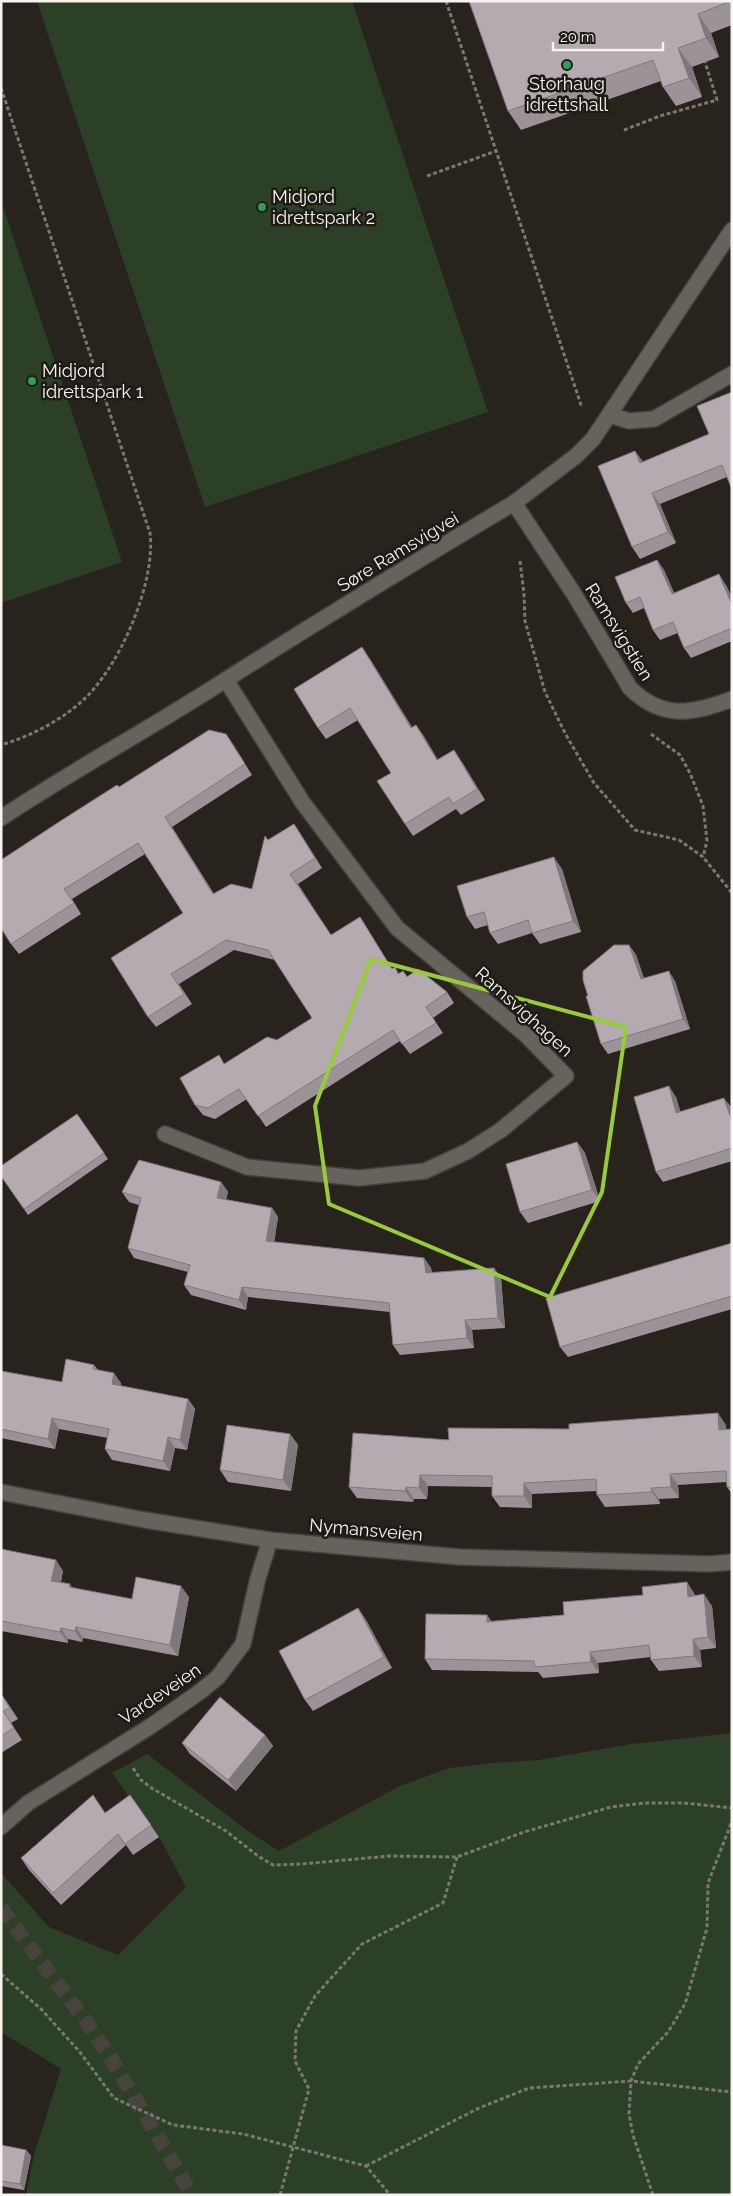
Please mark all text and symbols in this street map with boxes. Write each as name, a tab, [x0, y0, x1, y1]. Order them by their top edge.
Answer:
scale bar	[553, 20, 663, 52]
text: 20 m	[560, 28, 595, 46]
marker: Storhaug idrettshall	[561, 59, 573, 71]
place label: Storhaug idrettshall	[526, 73, 608, 115]
place label: Midjord idrettspark 2	[272, 186, 375, 228]
marker: Midjord idrettspark 2	[256, 201, 268, 213]
place label: Midjord idrettspark 1	[42, 360, 144, 402]
marker: Midjord idrettspark 1	[26, 375, 38, 387]
street label: Søre Ramsvigvei	[333, 507, 462, 596]
street label: Ramsvigstien	[581, 579, 658, 684]
street label: Ramsvighagen	[471, 962, 577, 1061]
street label: Nymansveien	[308, 1514, 424, 1545]
street label: Vardeveien	[115, 1659, 204, 1728]

